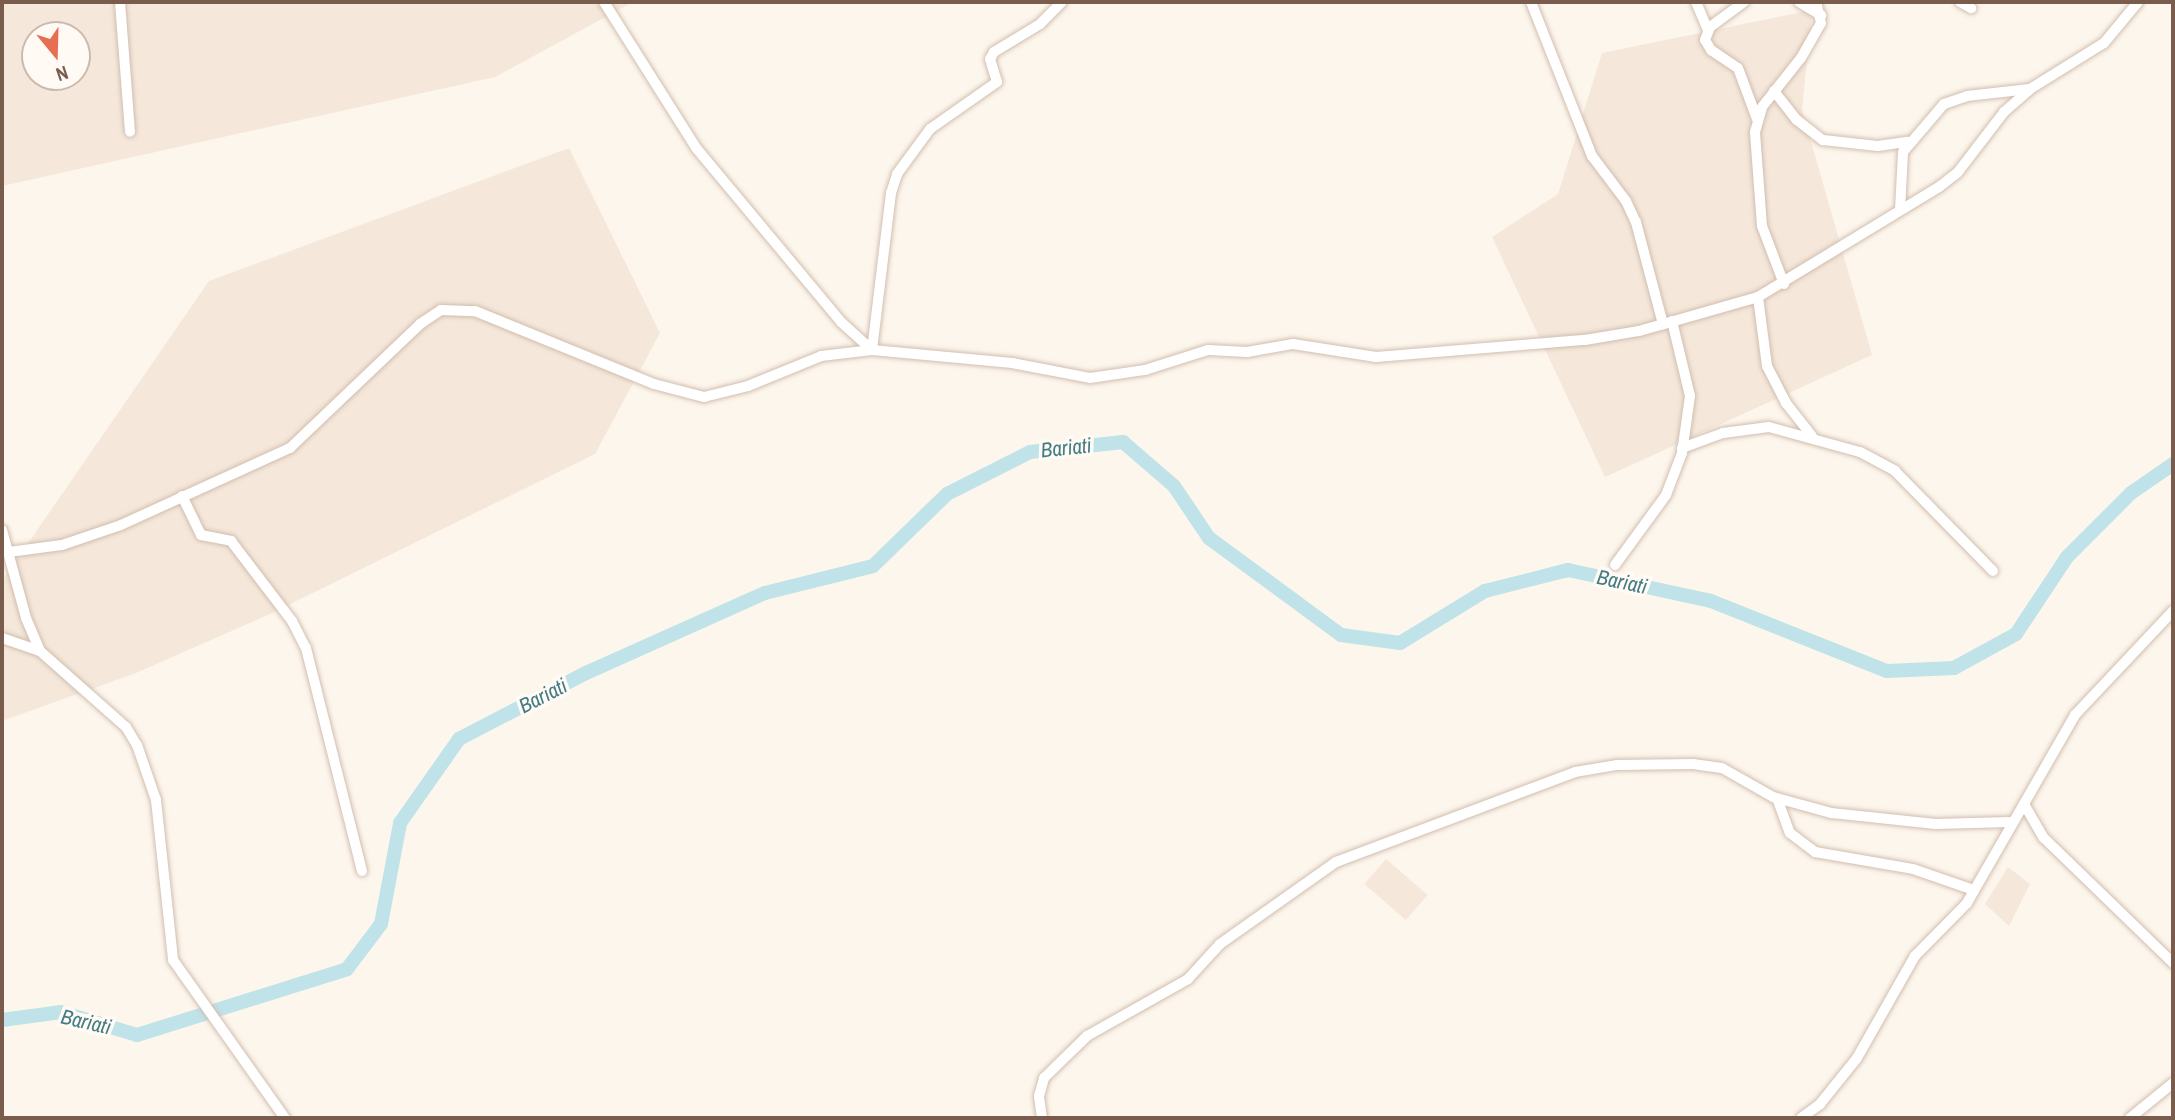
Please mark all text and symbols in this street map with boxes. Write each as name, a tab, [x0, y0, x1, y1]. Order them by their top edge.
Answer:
north arrow	[21, 21, 91, 91]
text: N	[53, 60, 72, 88]
water label: Bariati	[1039, 433, 1093, 463]
water label: Bariati	[1595, 564, 1649, 600]
water label: Bariati	[515, 673, 571, 719]
water label: Bariati	[58, 1004, 114, 1040]

